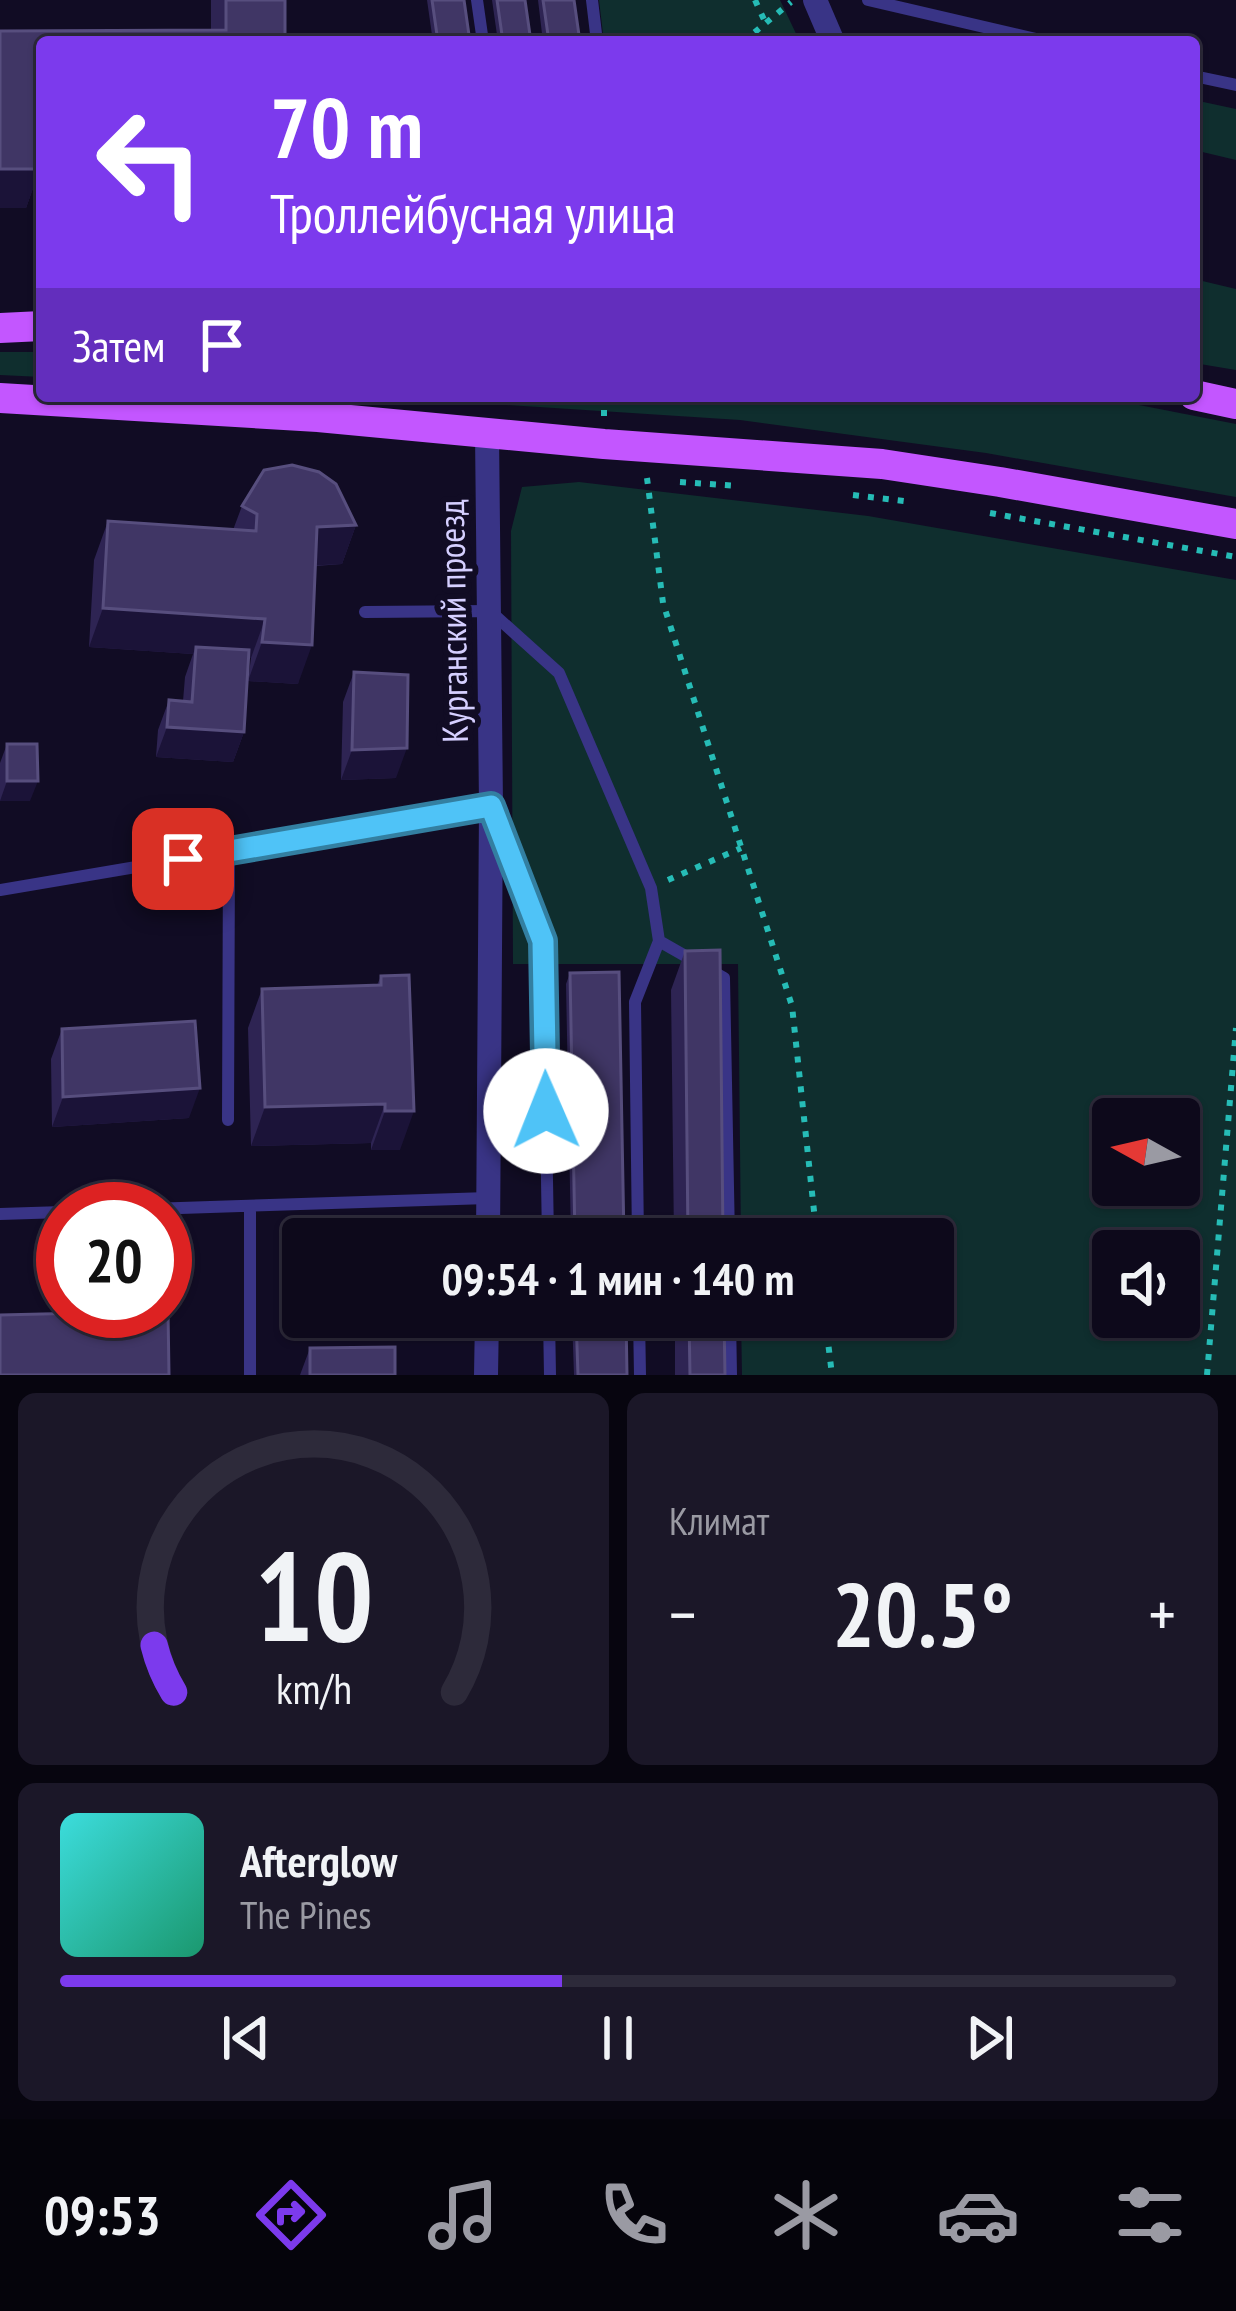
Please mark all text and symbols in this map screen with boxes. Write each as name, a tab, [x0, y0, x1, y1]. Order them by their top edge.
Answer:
text: 70 m	[270, 72, 423, 181]
icon: left	[72, 84, 228, 240]
text: Троллейбусная улица	[270, 178, 676, 248]
icon: arrive	[189, 312, 255, 378]
text: Затем	[72, 316, 165, 374]
street label: Курганский проезд	[427, 499, 478, 743]
pin	[132, 808, 234, 910]
icon: arrive	[150, 826, 216, 892]
position arrow	[483, 1048, 609, 1174]
north arrow	[1092, 1098, 1200, 1206]
map controls	[1092, 1098, 1200, 1338]
speed limit sign: 20	[36, 1182, 192, 1338]
button: sound	[1092, 1230, 1200, 1338]
text: 09:54 · 1 мин · 140 m	[442, 1249, 794, 1307]
text: Климат	[669, 1495, 769, 1546]
text: 10	[254, 1514, 373, 1675]
text: 20.5°	[832, 1555, 1013, 1672]
text: −	[669, 1571, 696, 1656]
text: +	[1149, 1571, 1176, 1656]
text: km/h	[275, 1660, 352, 1716]
text: Afterglow	[240, 1831, 397, 1889]
text: The Pines	[240, 1889, 371, 1940]
icon: previous	[213, 2005, 279, 2071]
icon: pause	[585, 2005, 651, 2071]
icon: next	[957, 2005, 1023, 2071]
icon: directions	[249, 2173, 333, 2257]
icon: music	[421, 2173, 505, 2257]
icon: phone	[592, 2173, 676, 2257]
icon: climate	[764, 2173, 848, 2257]
icon: car	[936, 2173, 1020, 2257]
icon: filters	[1108, 2173, 1192, 2257]
text: 09:53	[44, 2180, 161, 2250]

